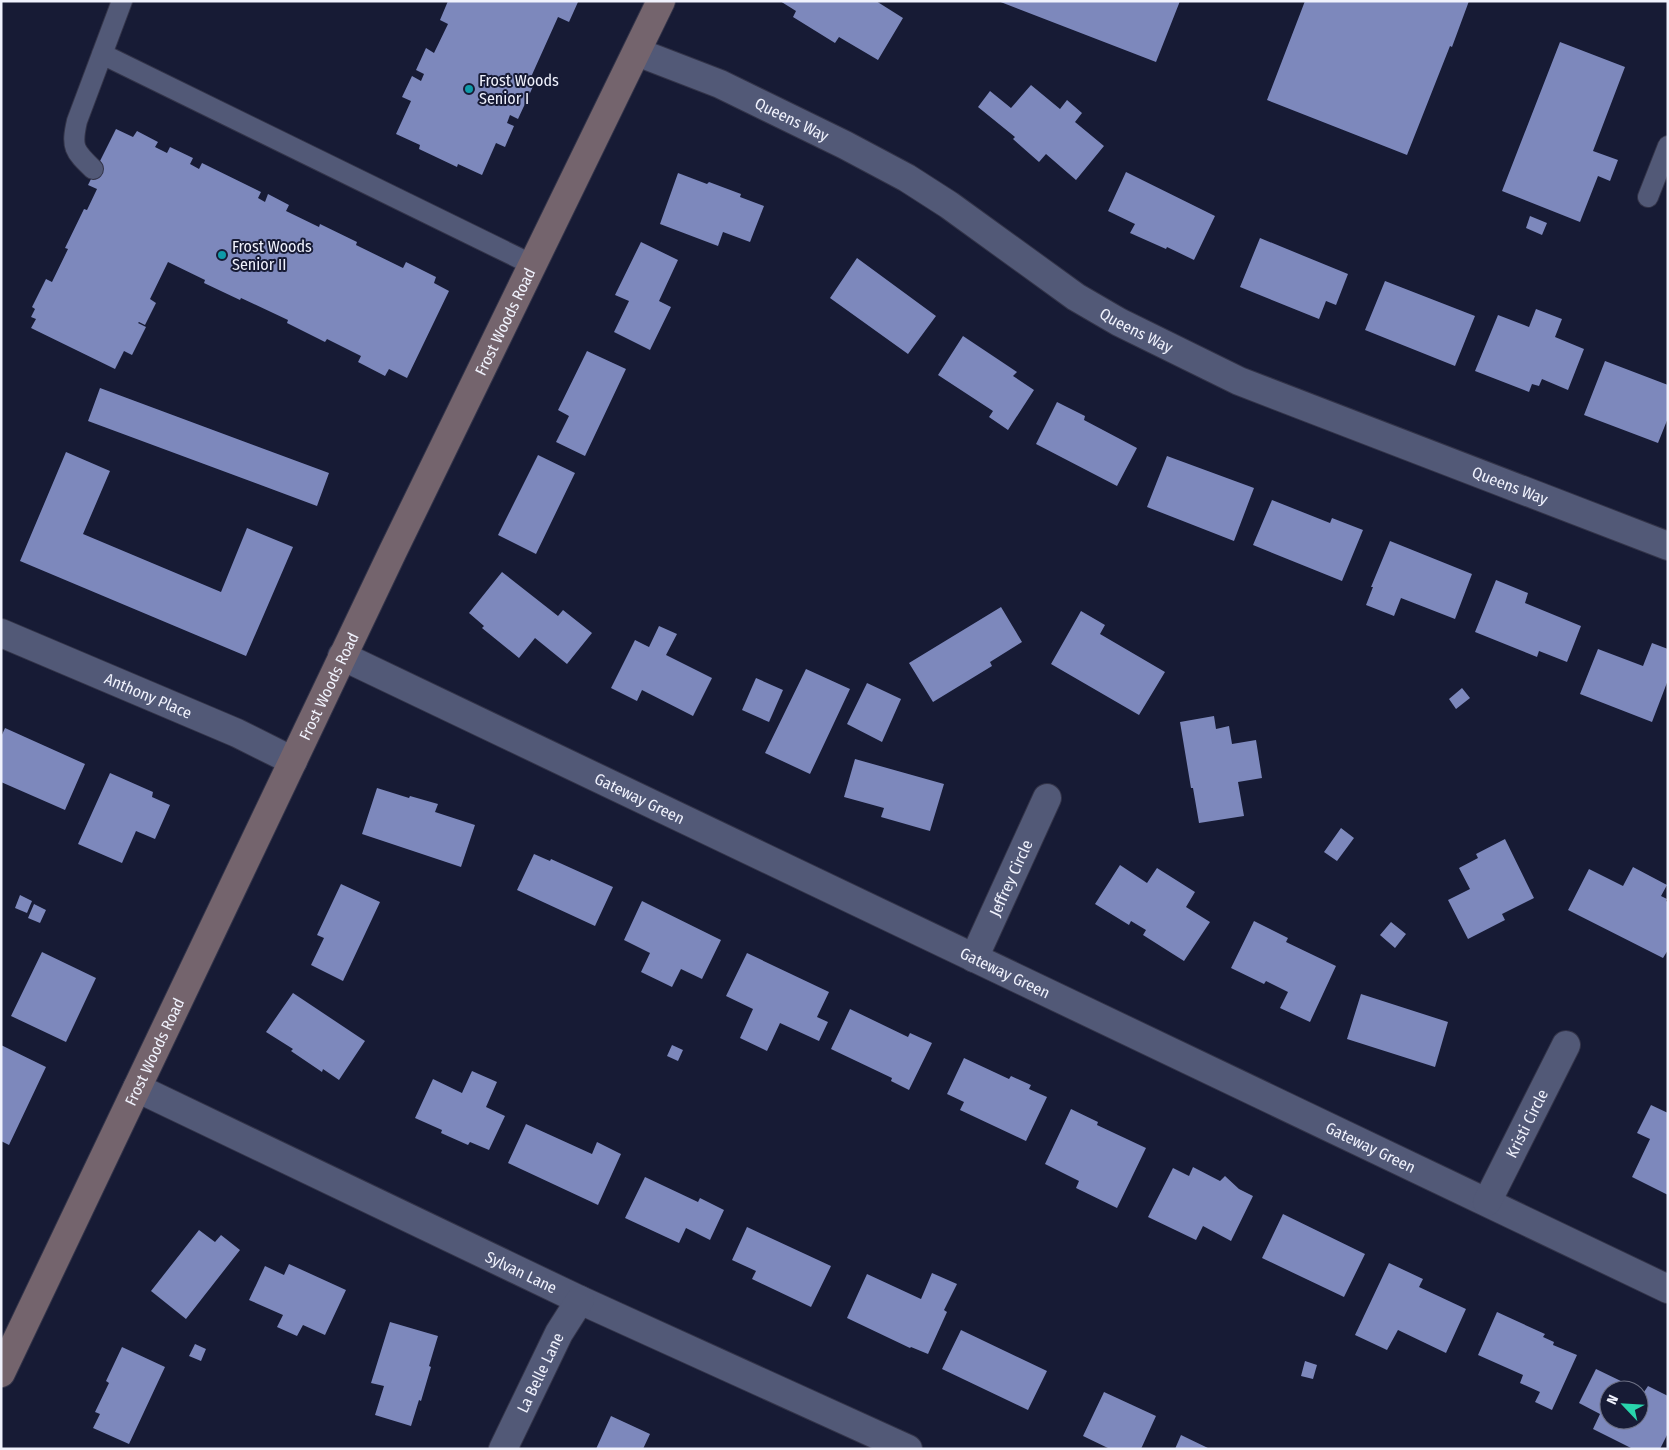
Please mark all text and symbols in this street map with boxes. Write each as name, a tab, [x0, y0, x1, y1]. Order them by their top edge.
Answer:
place label: Frost Woods Senior I	[479, 71, 559, 108]
marker: Frost Woods Senior I	[463, 83, 475, 95]
street label: Queens Way	[752, 94, 832, 146]
place label: Frost Woods Senior II	[232, 237, 312, 274]
marker: Frost Woods Senior II	[216, 249, 228, 261]
street label: Frost Woods Road	[471, 265, 539, 378]
street label: Queens Way	[1096, 304, 1177, 357]
street label: Queens Way	[1469, 463, 1551, 509]
street label: Frost Woods Road	[295, 629, 363, 743]
street label: Anthony Place	[102, 669, 195, 723]
street label: Gateway Green	[592, 769, 688, 828]
street label: Jeffrey Circle	[985, 837, 1037, 919]
street label: Gateway Green	[957, 944, 1053, 1003]
street label: Frost Woods Road	[121, 995, 188, 1109]
street label: Kristi Circle	[1502, 1086, 1552, 1161]
street label: Gateway Green	[1323, 1118, 1419, 1177]
street label: Sylvan Lane	[482, 1247, 560, 1298]
street label: La Belle Lane	[513, 1330, 568, 1416]
north arrow	[1599, 1380, 1649, 1430]
text: N	[1603, 1392, 1622, 1407]

